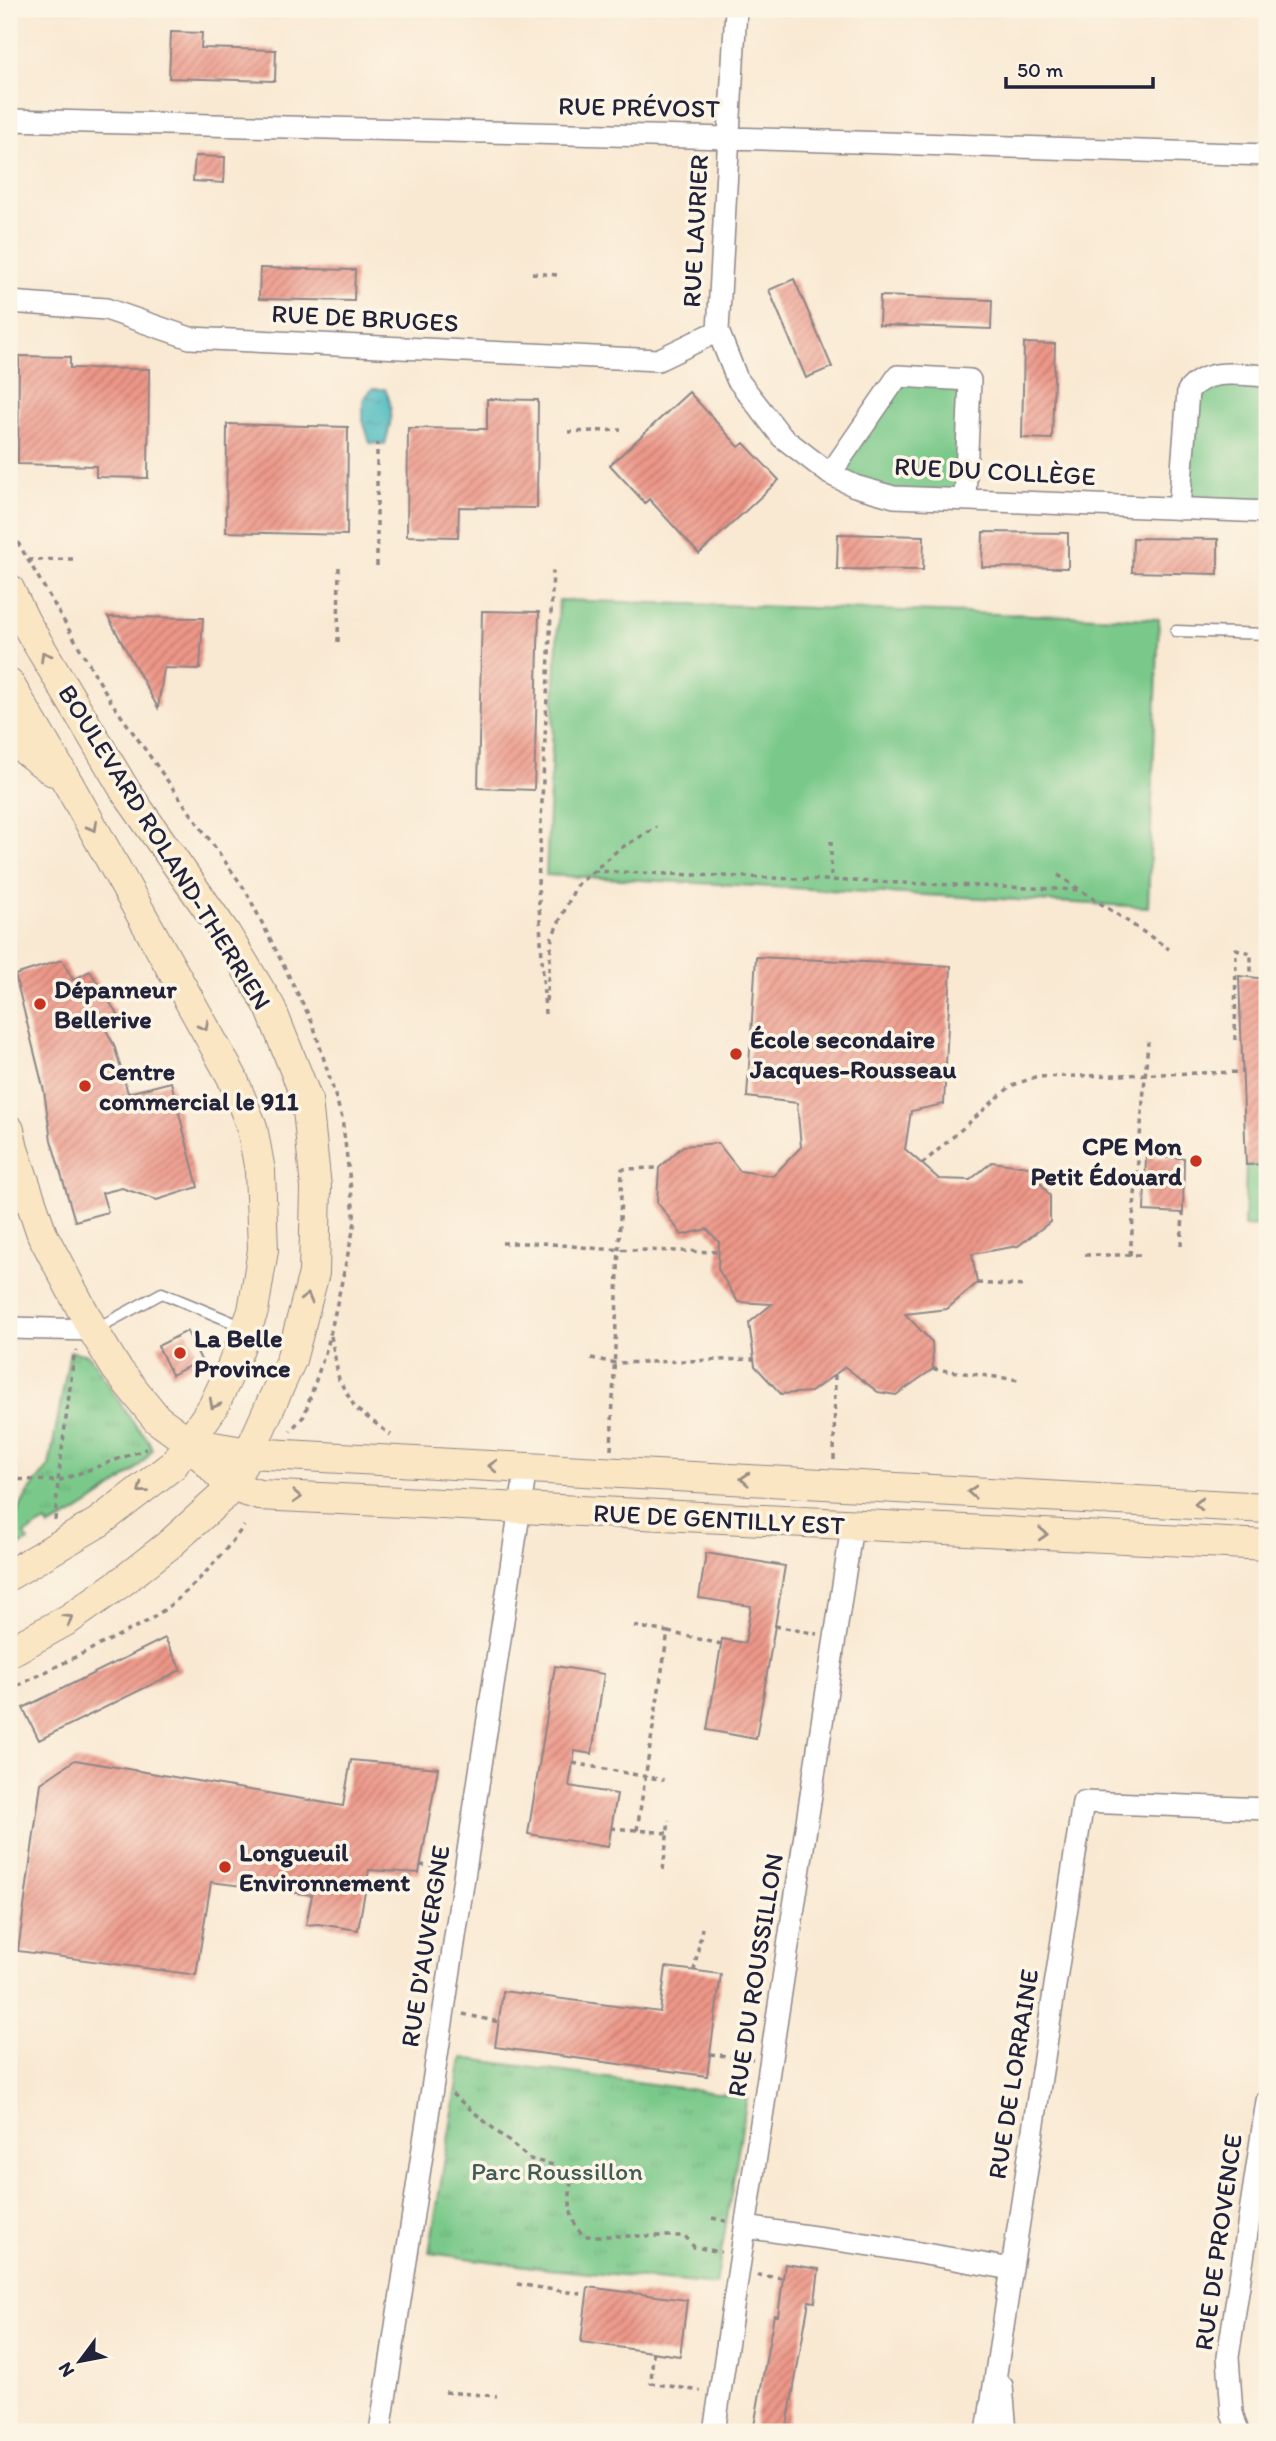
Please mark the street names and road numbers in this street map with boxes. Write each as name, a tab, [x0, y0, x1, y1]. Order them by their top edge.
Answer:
street label: RUE PRÉVOST	[558, 90, 721, 124]
street label: RUE LAURIER	[675, 154, 715, 308]
street label: RUE DE BRUGES	[271, 297, 459, 339]
street label: RUE DU COLLÈGE	[894, 450, 1096, 492]
street label: BOULEVARD ROLAND-THERRIEN	[51, 678, 279, 1016]
street label: RUE DE GENTILLY EST	[592, 1496, 846, 1542]
street label: RUE D'AUVERGNE	[393, 1843, 457, 2049]
street label: RUE DU ROUSSILLON	[720, 1851, 790, 2099]
street label: RUE DE LORRAINE	[981, 1967, 1045, 2181]
street label: RUE DE PROVENCE	[1187, 2132, 1249, 2352]

